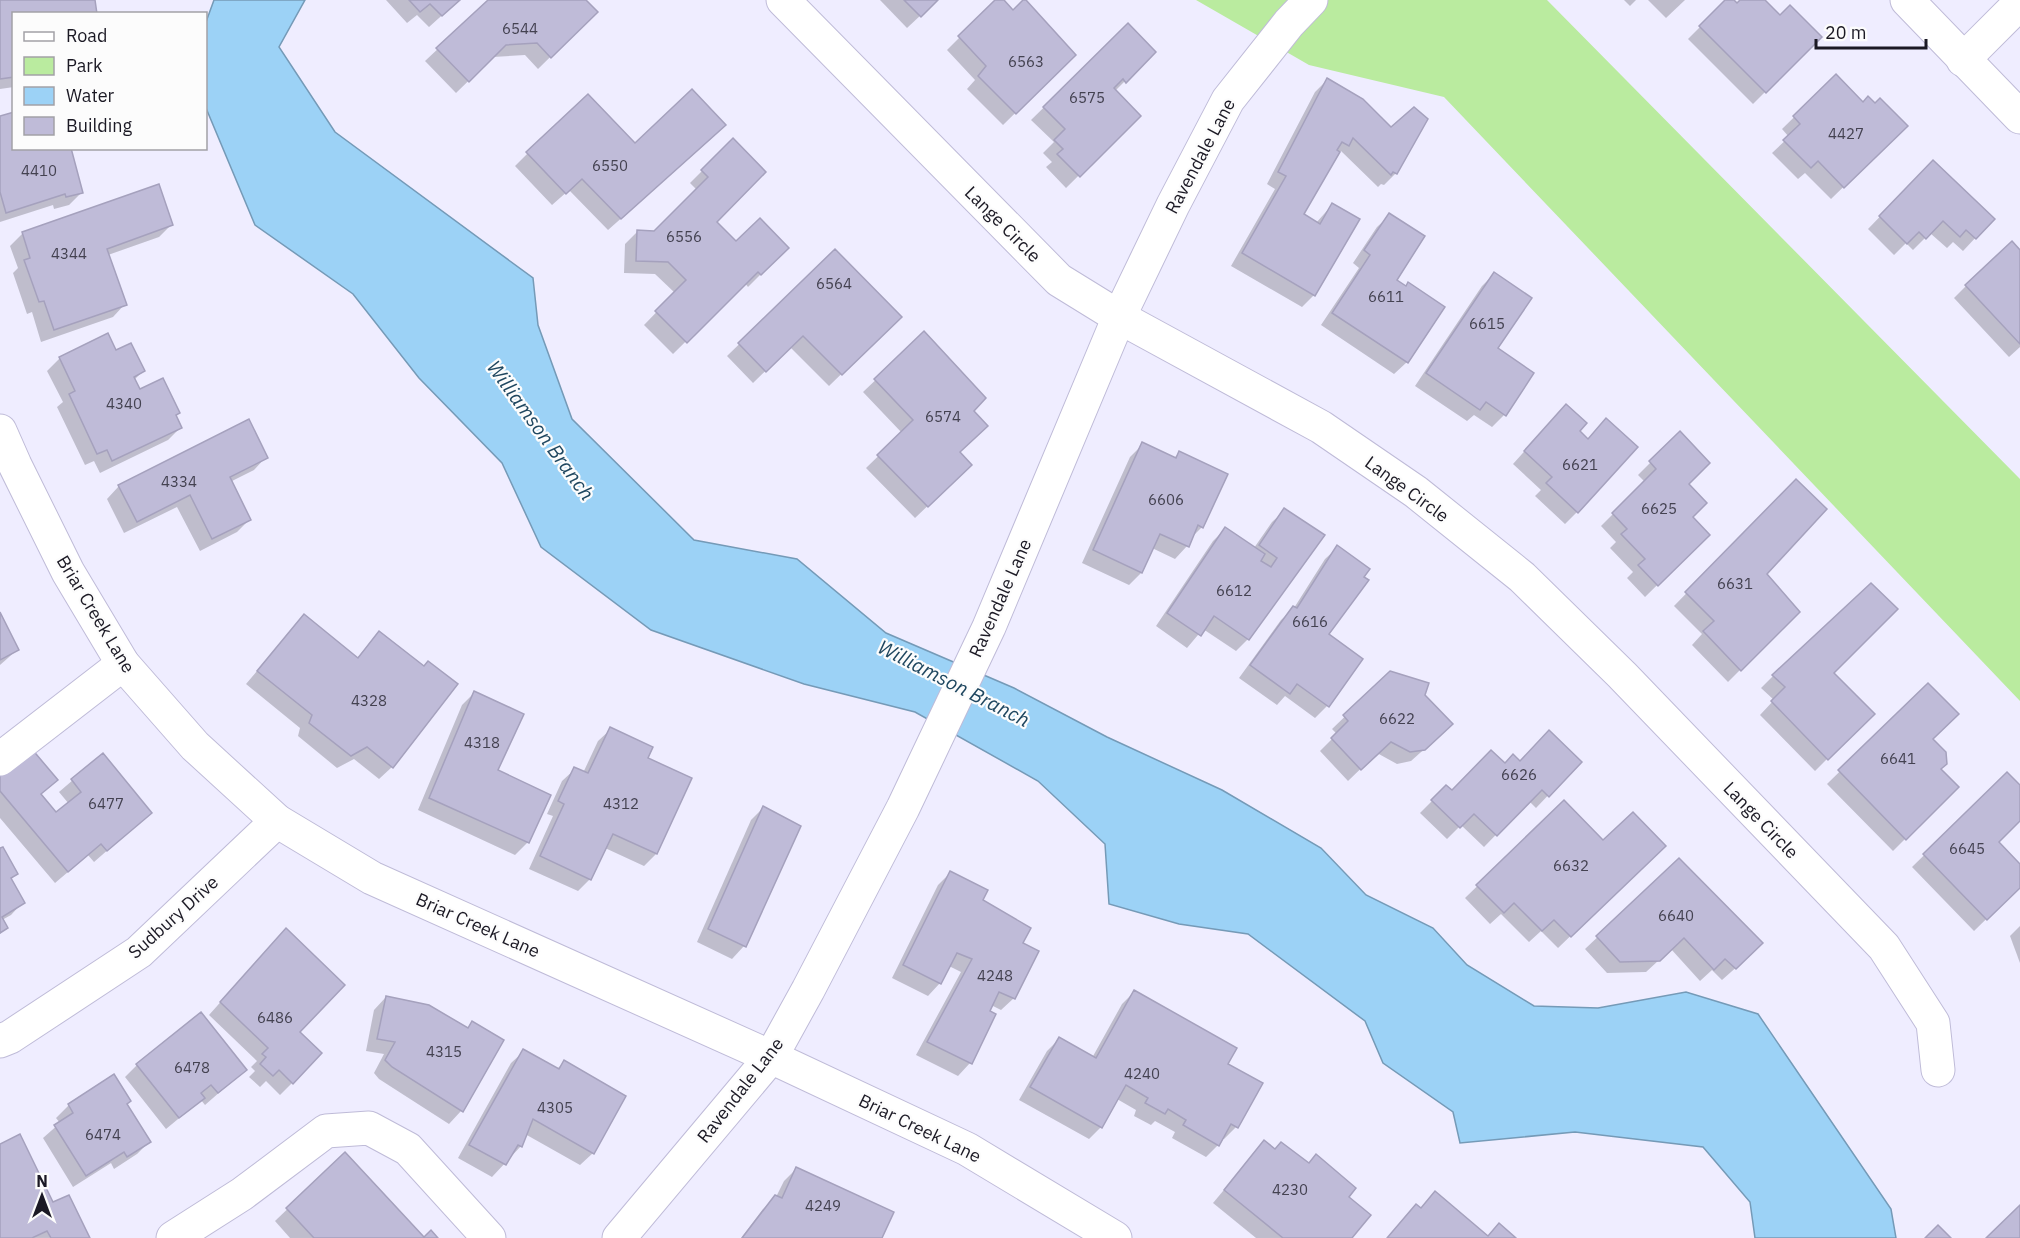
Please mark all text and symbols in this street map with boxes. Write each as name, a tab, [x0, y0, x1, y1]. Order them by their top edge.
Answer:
legend	[12, 12, 207, 150]
scale bar	[1816, 12, 1926, 50]
house number: 6544	[502, 19, 538, 38]
text: 20 m	[1825, 21, 1867, 44]
text: Road	[66, 24, 107, 47]
house number: 6563	[1008, 52, 1044, 71]
text: Park	[66, 54, 103, 77]
text: Water	[66, 84, 115, 107]
house number: 6575	[1069, 88, 1105, 107]
street label: Ravendale Lane	[1160, 94, 1240, 218]
text: Building	[66, 114, 133, 137]
house number: 4427	[1828, 124, 1864, 143]
house number: 6550	[592, 156, 628, 175]
house number: 4410	[21, 161, 57, 180]
street label: Lange Circle	[960, 181, 1046, 267]
house number: 6556	[666, 227, 702, 246]
house number: 4344	[51, 244, 87, 263]
house number: 6564	[816, 274, 852, 293]
house number: 6611	[1368, 287, 1404, 306]
house number: 6615	[1469, 314, 1505, 333]
water label: Williamson Branch	[481, 355, 601, 505]
house number: 4340	[106, 394, 142, 413]
house number: 6574	[925, 407, 961, 426]
street label: Lange Circle	[1360, 451, 1454, 527]
house number: 6621	[1562, 455, 1598, 474]
house number: 4334	[161, 472, 197, 491]
house number: 6606	[1148, 490, 1184, 509]
house number: 6625	[1641, 499, 1677, 518]
street label: Ravendale Lane	[964, 535, 1036, 661]
street label: Briar Creek Lane	[52, 551, 140, 677]
house number: 6631	[1717, 574, 1753, 593]
house number: 6612	[1216, 581, 1252, 600]
house number: 6616	[1292, 612, 1328, 631]
water label: Williamson Branch	[874, 633, 1034, 733]
house number: 4328	[351, 691, 387, 710]
house number: 6622	[1379, 709, 1415, 728]
house number: 4318	[464, 733, 500, 752]
house number: 6641	[1880, 749, 1916, 768]
house number: 6626	[1501, 765, 1537, 784]
street label: Lange Circle	[1719, 777, 1804, 863]
house number: 6477	[88, 794, 124, 813]
house number: 4312	[603, 794, 639, 813]
house number: 6645	[1949, 839, 1985, 858]
house number: 6632	[1553, 856, 1589, 875]
street label: Sudbury Drive	[123, 870, 223, 964]
street label: Briar Creek Lane	[412, 887, 544, 963]
house number: 6640	[1658, 906, 1694, 925]
house number: 4248	[977, 966, 1013, 985]
house number: 6486	[257, 1008, 293, 1027]
street label: Ravendale Lane	[692, 1033, 788, 1147]
house number: 4315	[426, 1042, 462, 1061]
house number: 6478	[174, 1058, 210, 1077]
house number: 4240	[1124, 1064, 1160, 1083]
street label: Briar Creek Lane	[855, 1088, 985, 1168]
house number: 4305	[537, 1098, 573, 1117]
house number: 6474	[85, 1125, 121, 1144]
north arrow	[12, 1166, 72, 1226]
text: N	[36, 1171, 48, 1191]
house number: 4230	[1272, 1180, 1308, 1199]
house number: 4249	[805, 1196, 841, 1215]

